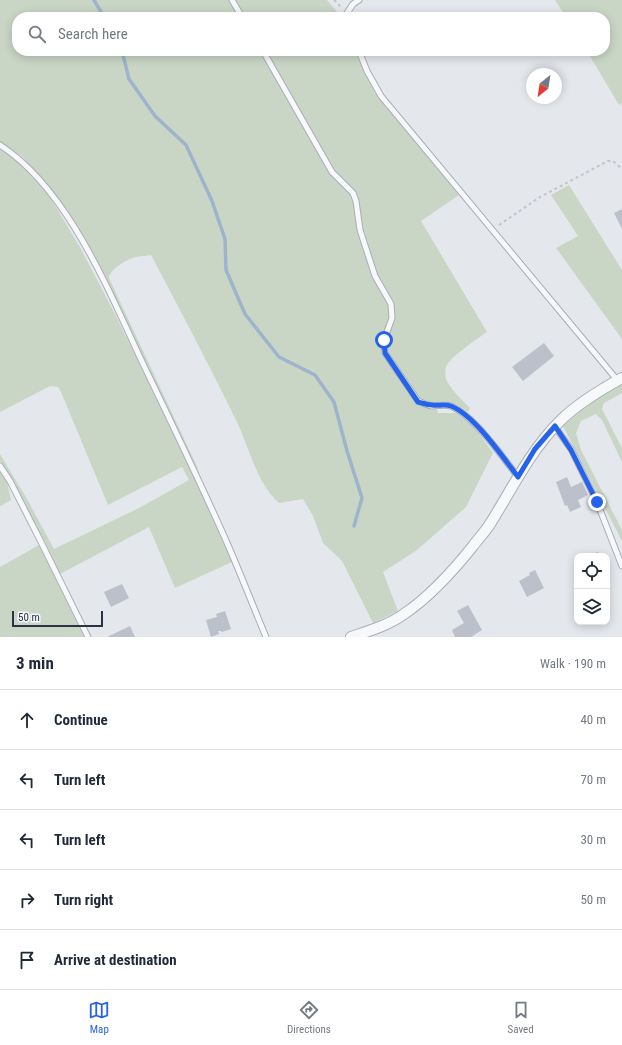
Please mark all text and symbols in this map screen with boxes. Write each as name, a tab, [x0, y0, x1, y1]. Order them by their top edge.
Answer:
search box	[12, 12, 610, 56]
icon: search	[26, 23, 48, 45]
text: Search here	[58, 25, 128, 43]
north arrow	[526, 68, 562, 104]
route start	[375, 331, 393, 349]
route end	[588, 493, 606, 511]
map controls	[574, 553, 610, 625]
button: locate	[574, 553, 610, 589]
button: layers	[574, 589, 610, 625]
scale bar	[12, 609, 103, 628]
text: 50 m	[18, 611, 40, 624]
text: 3 min	[16, 653, 54, 673]
text: Walk · 190 m	[540, 656, 606, 671]
icon: ahead	[16, 709, 38, 731]
text: Continue	[54, 711, 108, 729]
text: 40 m	[580, 712, 606, 727]
icon: left	[16, 769, 38, 791]
text: Turn left	[54, 771, 105, 789]
text: 70 m	[580, 772, 606, 787]
icon: left	[16, 829, 38, 851]
text: Turn left	[54, 831, 105, 849]
text: 30 m	[580, 832, 606, 847]
icon: right	[16, 889, 38, 911]
text: Turn right	[54, 891, 113, 909]
text: 50 m	[580, 892, 606, 907]
icon: arrive	[16, 949, 38, 971]
text: Arrive at destination	[54, 951, 177, 969]
tab: Map	[88, 999, 110, 1036]
tab: Directions	[287, 999, 331, 1036]
tab: Saved	[508, 999, 534, 1036]

